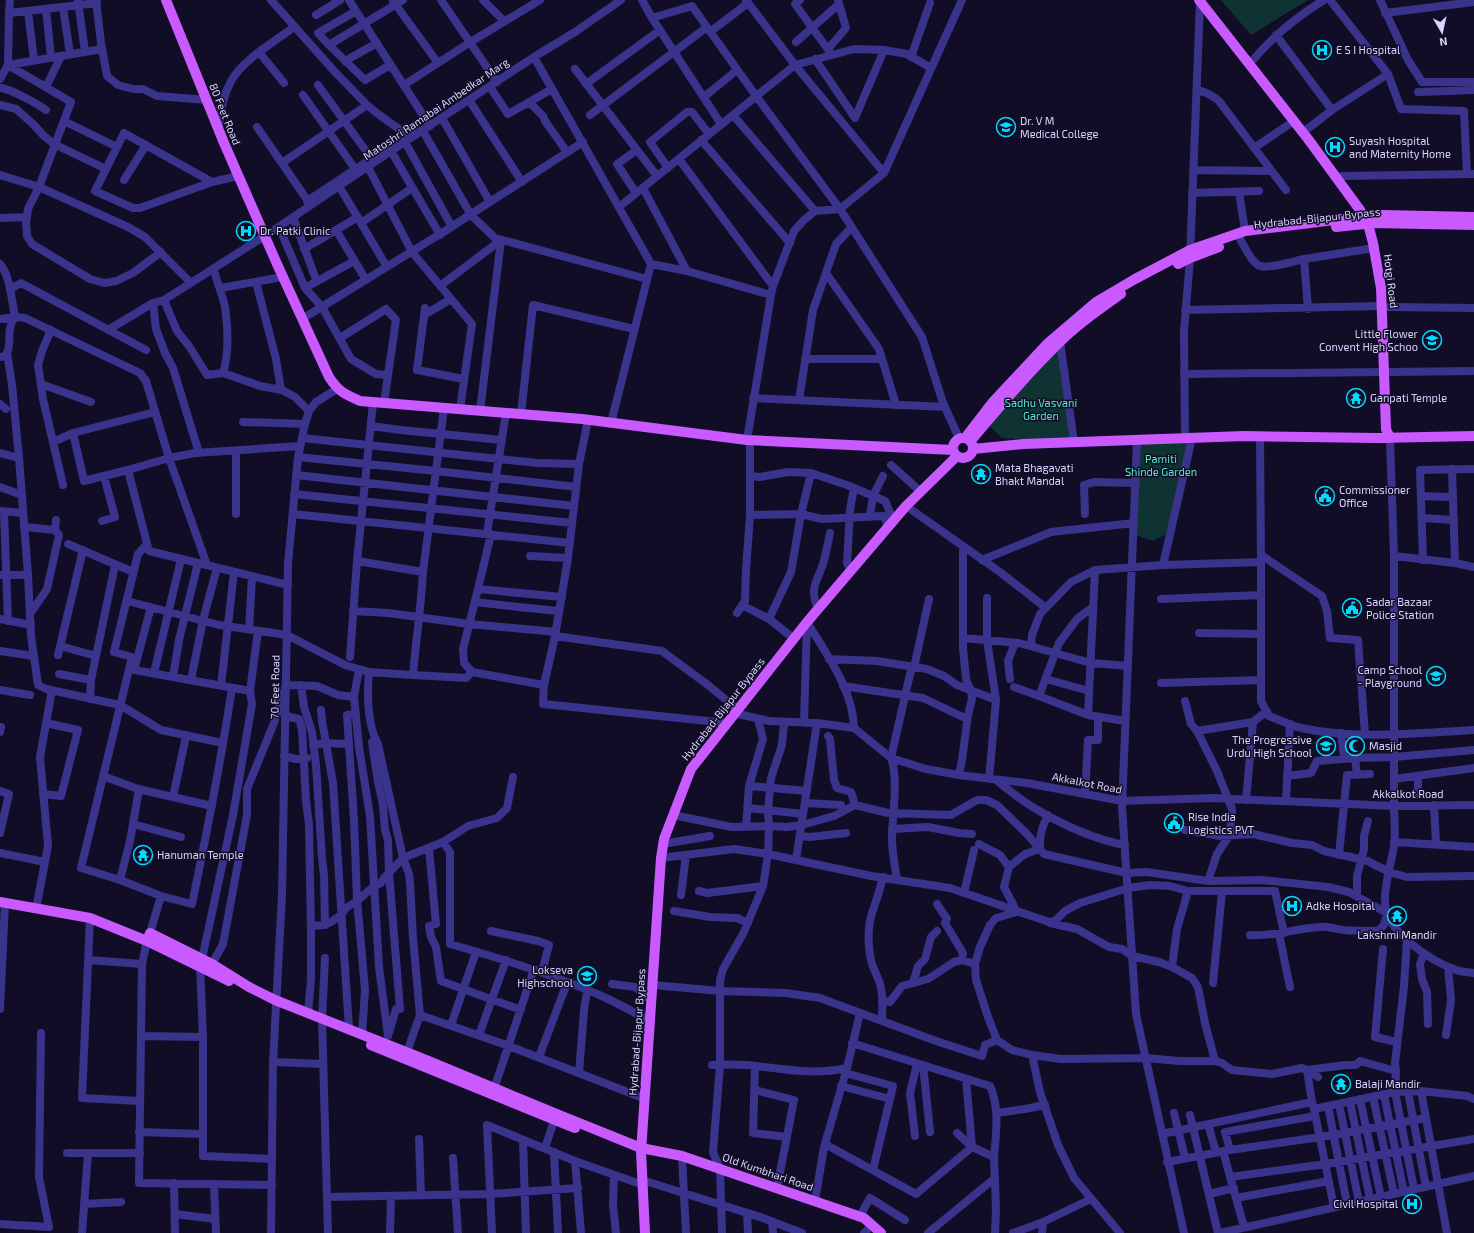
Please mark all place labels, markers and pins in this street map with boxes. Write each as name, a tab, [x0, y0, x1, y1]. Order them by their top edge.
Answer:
hospital icon: E S I Hospital	[1311, 39, 1333, 61]
place label: E S I Hospital	[1336, 43, 1401, 56]
place label: Dr. V M Medical College	[1020, 114, 1099, 140]
school or university icon: Dr. V M Medical College	[995, 116, 1017, 138]
place label: Suyash Hospital and Maternity Home	[1349, 134, 1451, 160]
hospital icon: Suyash Hospital and Maternity Home	[1324, 136, 1346, 158]
hospital icon: Dr. Patki Clinic	[235, 220, 257, 242]
place label: Dr. Patki Clinic	[260, 224, 330, 237]
place label: Little Flower Convent High Schoo	[1319, 327, 1419, 353]
school or university icon: Little Flower Convent High Schoo	[1421, 329, 1443, 351]
temple icon: Ganpati Temple	[1345, 387, 1367, 409]
place label: Ganpati Temple	[1370, 391, 1447, 404]
place label: Mata Bhagavati Bhakt Mandal	[995, 461, 1073, 487]
temple icon: Mata Bhagavati Bhakt Mandal	[970, 463, 992, 485]
place label: Commissioner Office	[1339, 483, 1411, 509]
public building icon: Commissioner Office	[1314, 485, 1336, 507]
place label: Sadar Bazaar Police Station	[1366, 595, 1434, 621]
public building icon: Sadar Bazaar Police Station	[1341, 597, 1363, 619]
place label: Camp School - Playground	[1357, 663, 1423, 689]
school or university icon: Camp School - Playground	[1425, 665, 1447, 687]
place label: The Progressive Urdu High School	[1227, 733, 1313, 759]
school or university icon: The Progressive Urdu High School	[1315, 735, 1337, 757]
mosque icon: Masjid	[1344, 735, 1366, 757]
place label: Masjid	[1369, 739, 1402, 753]
place label: Rise India Logistics PVT	[1188, 810, 1255, 836]
public building icon: Rise India Logistics PVT	[1163, 812, 1185, 834]
temple icon: Hanuman Temple	[132, 844, 154, 866]
place label: Hanuman Temple	[157, 848, 244, 861]
hospital icon: Adke Hospital	[1281, 895, 1303, 917]
place label: Adke Hospital	[1306, 899, 1375, 912]
temple icon: Lakshmi Mandir	[1386, 905, 1408, 927]
place label: Lakshmi Mandir	[1357, 928, 1437, 941]
place label: Lokseva Highschool	[517, 963, 574, 989]
school or university icon: Lokseva Highschool	[576, 965, 598, 987]
temple icon: Balaji Mandir	[1330, 1073, 1352, 1095]
place label: Balaji Mandir	[1355, 1077, 1421, 1091]
hospital icon: Civil Hospital	[1401, 1193, 1423, 1215]
place label: Civil Hospital	[1333, 1197, 1399, 1210]

